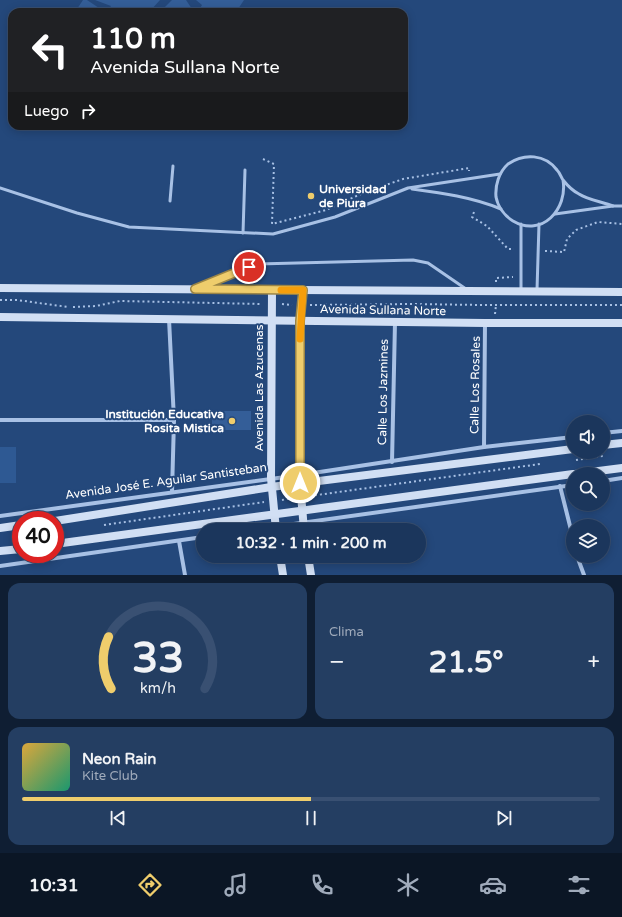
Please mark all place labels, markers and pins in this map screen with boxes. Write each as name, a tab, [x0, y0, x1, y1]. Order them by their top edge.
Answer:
place label: Universidad de Piura	[319, 182, 386, 210]
marker: Universidad de Piura	[306, 191, 316, 201]
pin	[232, 250, 266, 284]
place label: Institución Educativa Rosita Mistica	[105, 407, 224, 435]
marker: Institución Educativa Rosita Mistica	[227, 416, 237, 426]

